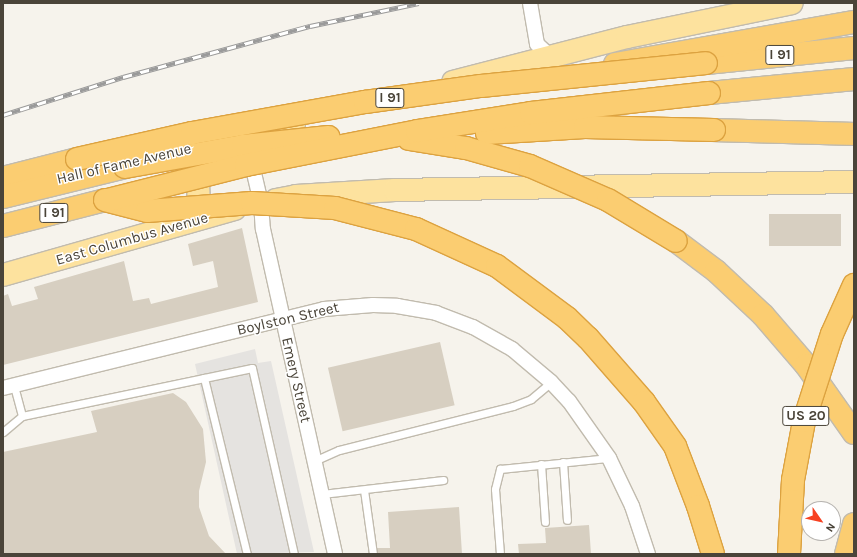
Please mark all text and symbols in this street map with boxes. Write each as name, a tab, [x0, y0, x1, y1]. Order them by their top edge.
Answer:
road number: I 91	[765, 43, 795, 67]
road number: I 91	[375, 86, 405, 110]
street label: Hall of Fame Avenue	[55, 140, 193, 188]
road number: I 91	[39, 201, 69, 225]
street label: East Columbus Avenue	[54, 209, 210, 269]
street label: Boylston Street	[235, 299, 341, 339]
street label: Emery Street	[277, 335, 315, 425]
road number: US 20	[782, 404, 830, 428]
north arrow	[801, 501, 841, 541]
text: N	[823, 521, 838, 534]

